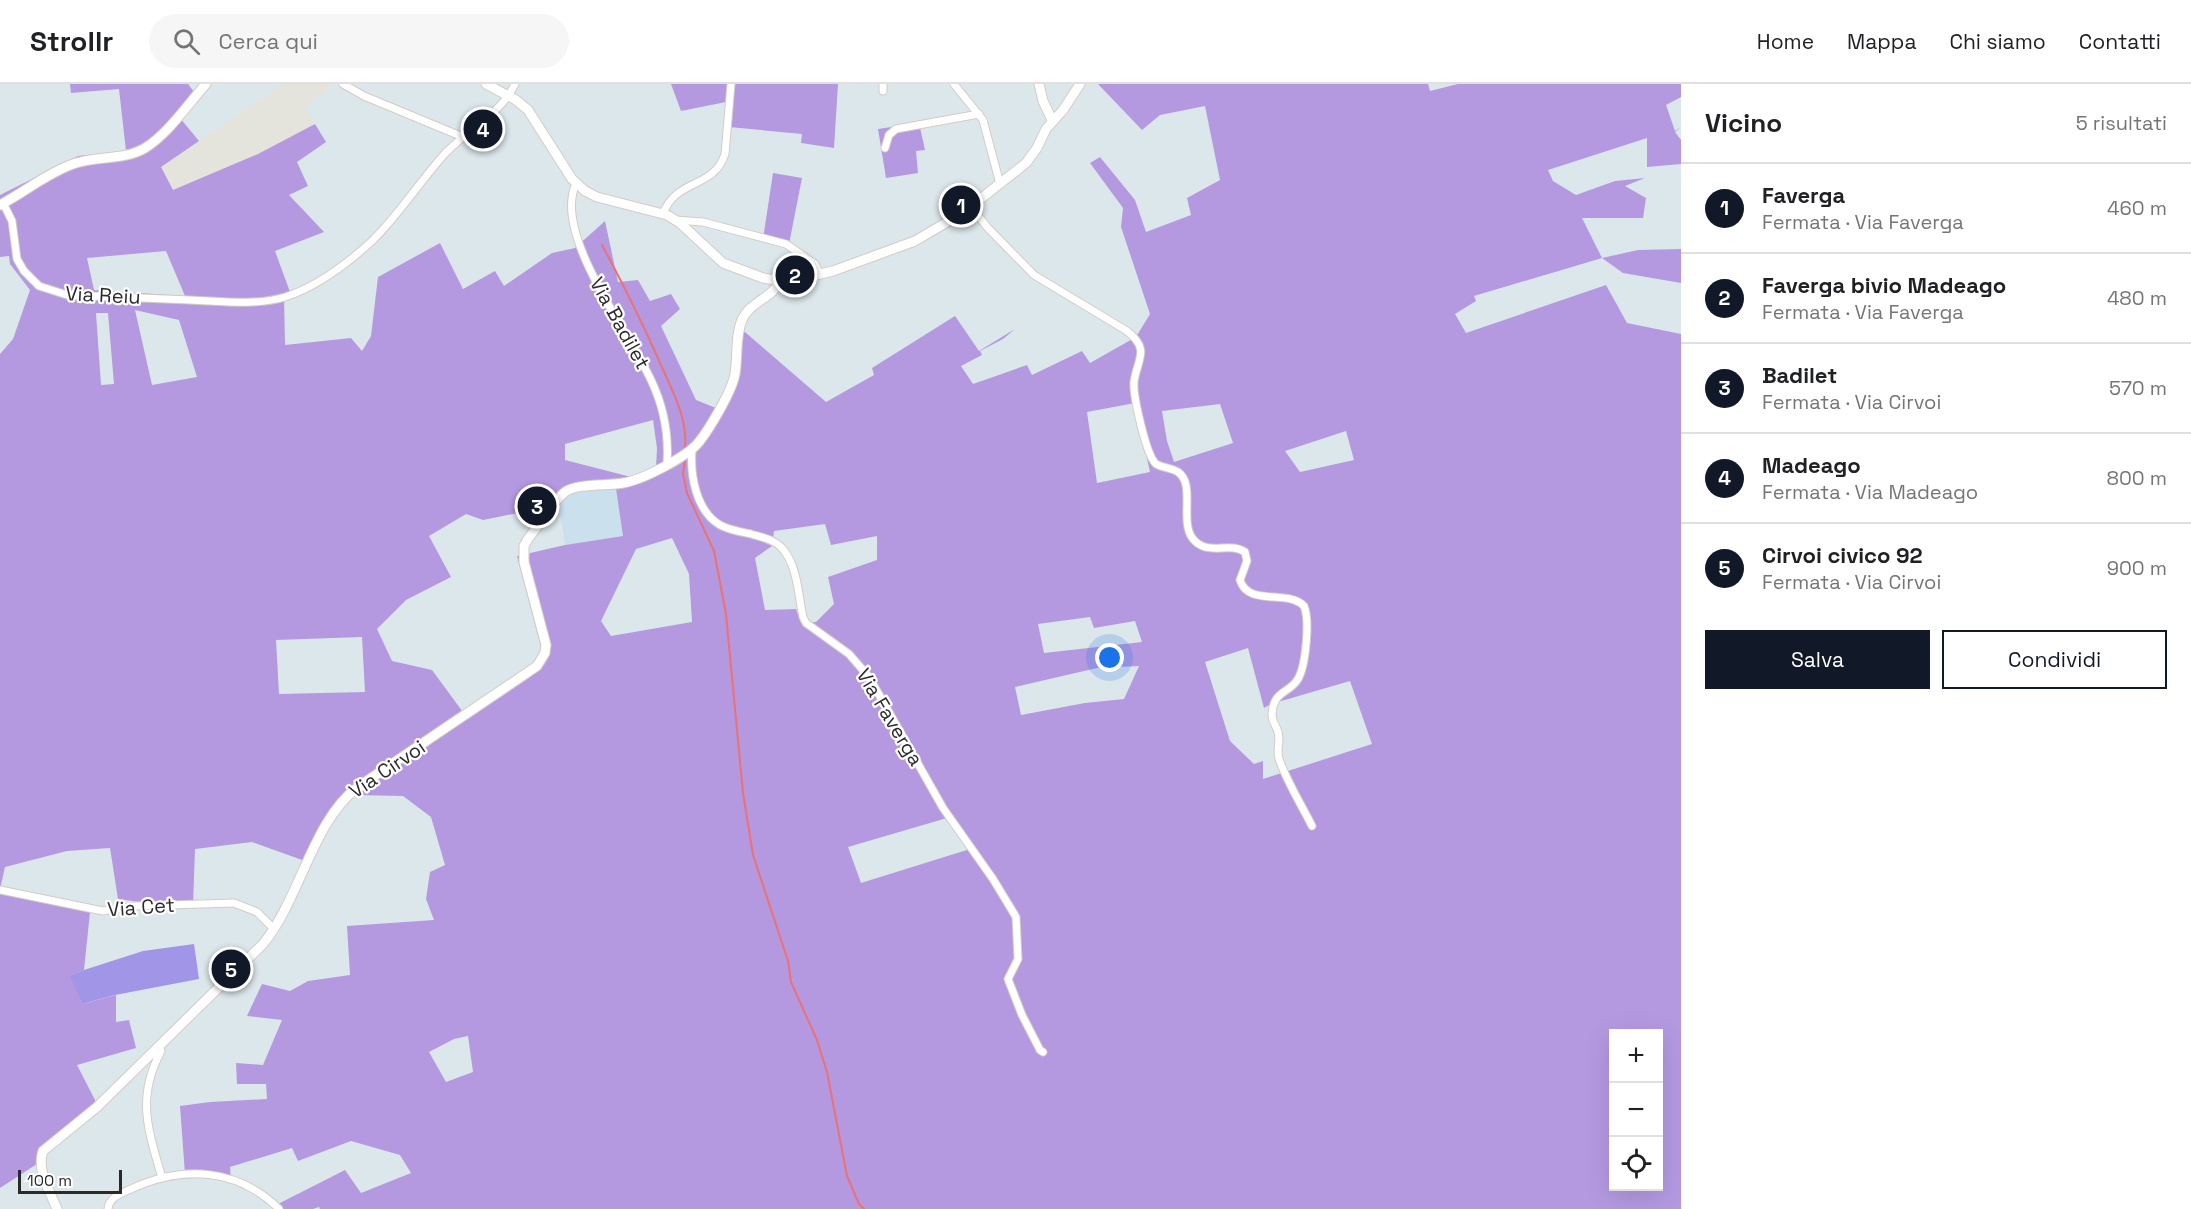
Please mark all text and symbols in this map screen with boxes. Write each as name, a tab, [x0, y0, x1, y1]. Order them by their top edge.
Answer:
search box	[149, 14, 569, 68]
text: Strollr	[30, 23, 113, 59]
icon: search	[170, 25, 203, 58]
text: Cerca qui	[218, 27, 318, 55]
text: Home	[1757, 28, 1814, 55]
text: Mappa	[1847, 28, 1916, 55]
text: Chi siamo	[1949, 28, 2046, 55]
text: Contatti	[2079, 28, 2161, 55]
pin: 4	[464, 106, 502, 152]
text: Vicino	[1705, 106, 1782, 140]
text: 5 risultati	[2076, 110, 2167, 136]
text: Faverga	[1762, 181, 1845, 209]
pin: 1	[942, 182, 980, 228]
text: 1	[1720, 195, 1729, 221]
text: 460 m	[2107, 195, 2167, 221]
text: Fermata · Via Faverga	[1762, 209, 1964, 235]
pin: 2	[776, 252, 814, 297]
text: Faverga bivio Madeago	[1762, 271, 2006, 299]
street label: Via Badilet	[584, 272, 656, 374]
street label: Via Reiu	[65, 280, 141, 310]
text: 2	[1719, 285, 1730, 311]
text: 480 m	[2107, 285, 2167, 311]
text: Fermata · Via Faverga	[1762, 299, 1964, 325]
text: Badilet	[1762, 361, 1837, 389]
text: 3	[1718, 375, 1731, 401]
text: 570 m	[2109, 375, 2167, 401]
text: Fermata · Via Cirvoi	[1762, 389, 1941, 415]
text: Madeago	[1762, 451, 1861, 479]
text: 4	[1718, 465, 1731, 491]
text: 800 m	[2107, 465, 2167, 491]
text: Fermata · Via Madeago	[1762, 479, 1978, 505]
pin: 3	[518, 484, 556, 528]
text: Cirvoi civico 92	[1762, 541, 1923, 569]
text: 5	[1719, 555, 1731, 581]
text: 900 m	[2107, 555, 2167, 581]
text: Fermata · Via Cirvoi	[1762, 569, 1941, 595]
button: Salva	[1705, 630, 1930, 689]
button: Condividi	[1942, 630, 2167, 689]
your location	[1095, 643, 1124, 672]
street label: Via Faverga	[851, 663, 929, 771]
street label: Via Cirvoi	[344, 734, 430, 804]
street label: Via Cet	[106, 892, 176, 922]
pin: 5	[212, 946, 250, 992]
map controls	[1609, 1029, 1663, 1191]
button: +	[1609, 1029, 1663, 1083]
button: −	[1609, 1083, 1663, 1137]
button: locate	[1609, 1137, 1663, 1191]
scale bar	[18, 1167, 122, 1194]
text: 100 m	[27, 1170, 72, 1191]

